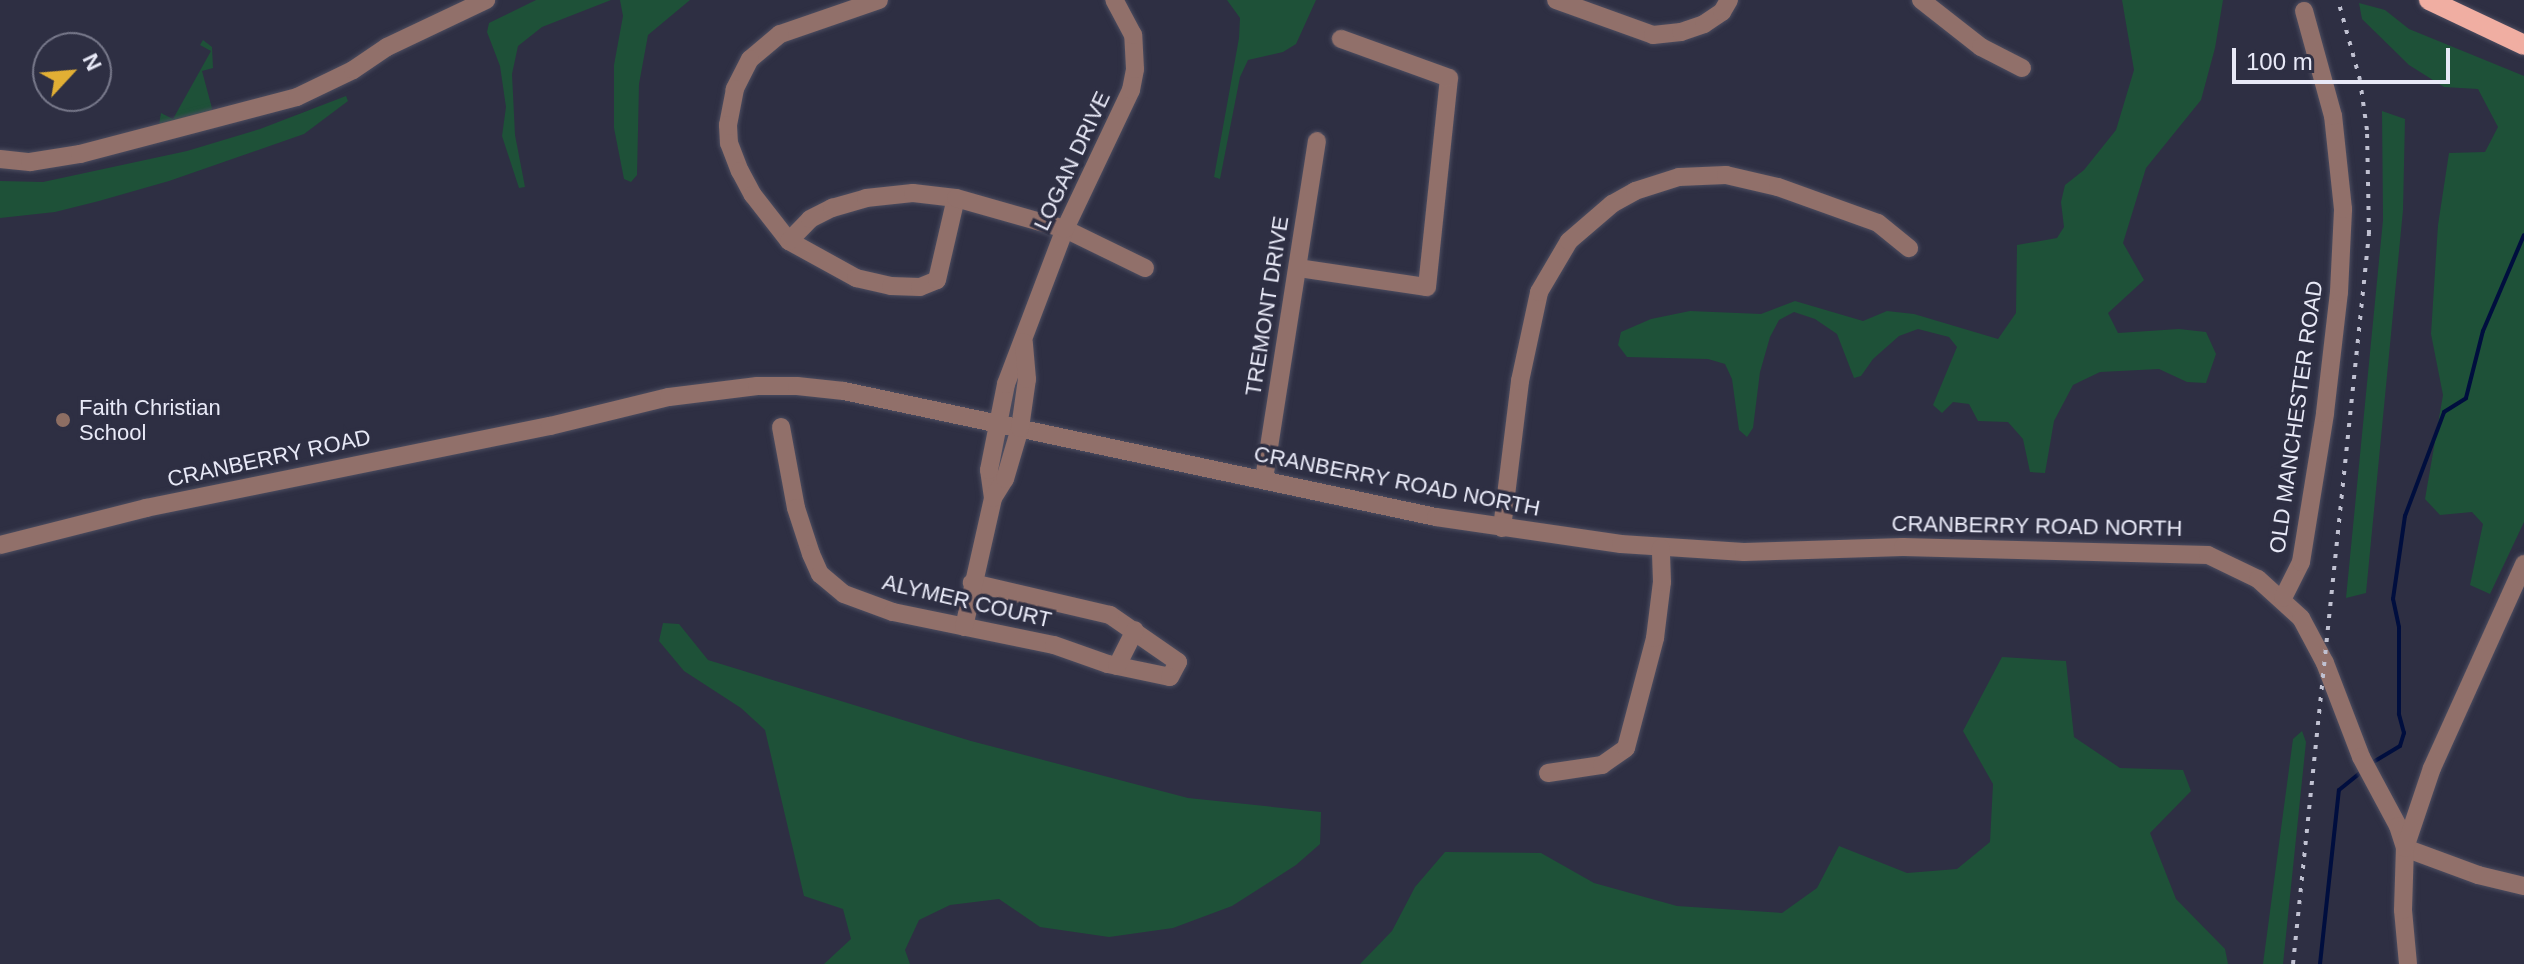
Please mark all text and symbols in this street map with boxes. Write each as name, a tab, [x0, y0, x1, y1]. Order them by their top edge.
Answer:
north arrow	[32, 32, 112, 112]
scale bar	[2236, 32, 2454, 82]
text: 100 m	[2246, 48, 2313, 75]
text: N	[78, 50, 107, 75]
street label: LOGAN DRIVE	[1028, 87, 1116, 235]
street label: TREMONT DRIVE	[1240, 214, 1294, 398]
street label: OLD MANCHESTER ROAD	[2264, 279, 2328, 555]
place label: Faith Christian School	[79, 394, 221, 446]
marker: Faith Christian School	[54, 411, 72, 429]
street label: CRANBERRY ROAD	[165, 424, 373, 492]
street label: CRANBERRY ROAD NORTH	[1251, 440, 1543, 522]
street label: CRANBERRY ROAD NORTH	[1891, 510, 2183, 542]
street label: ALYMER COURT	[880, 569, 1054, 633]

